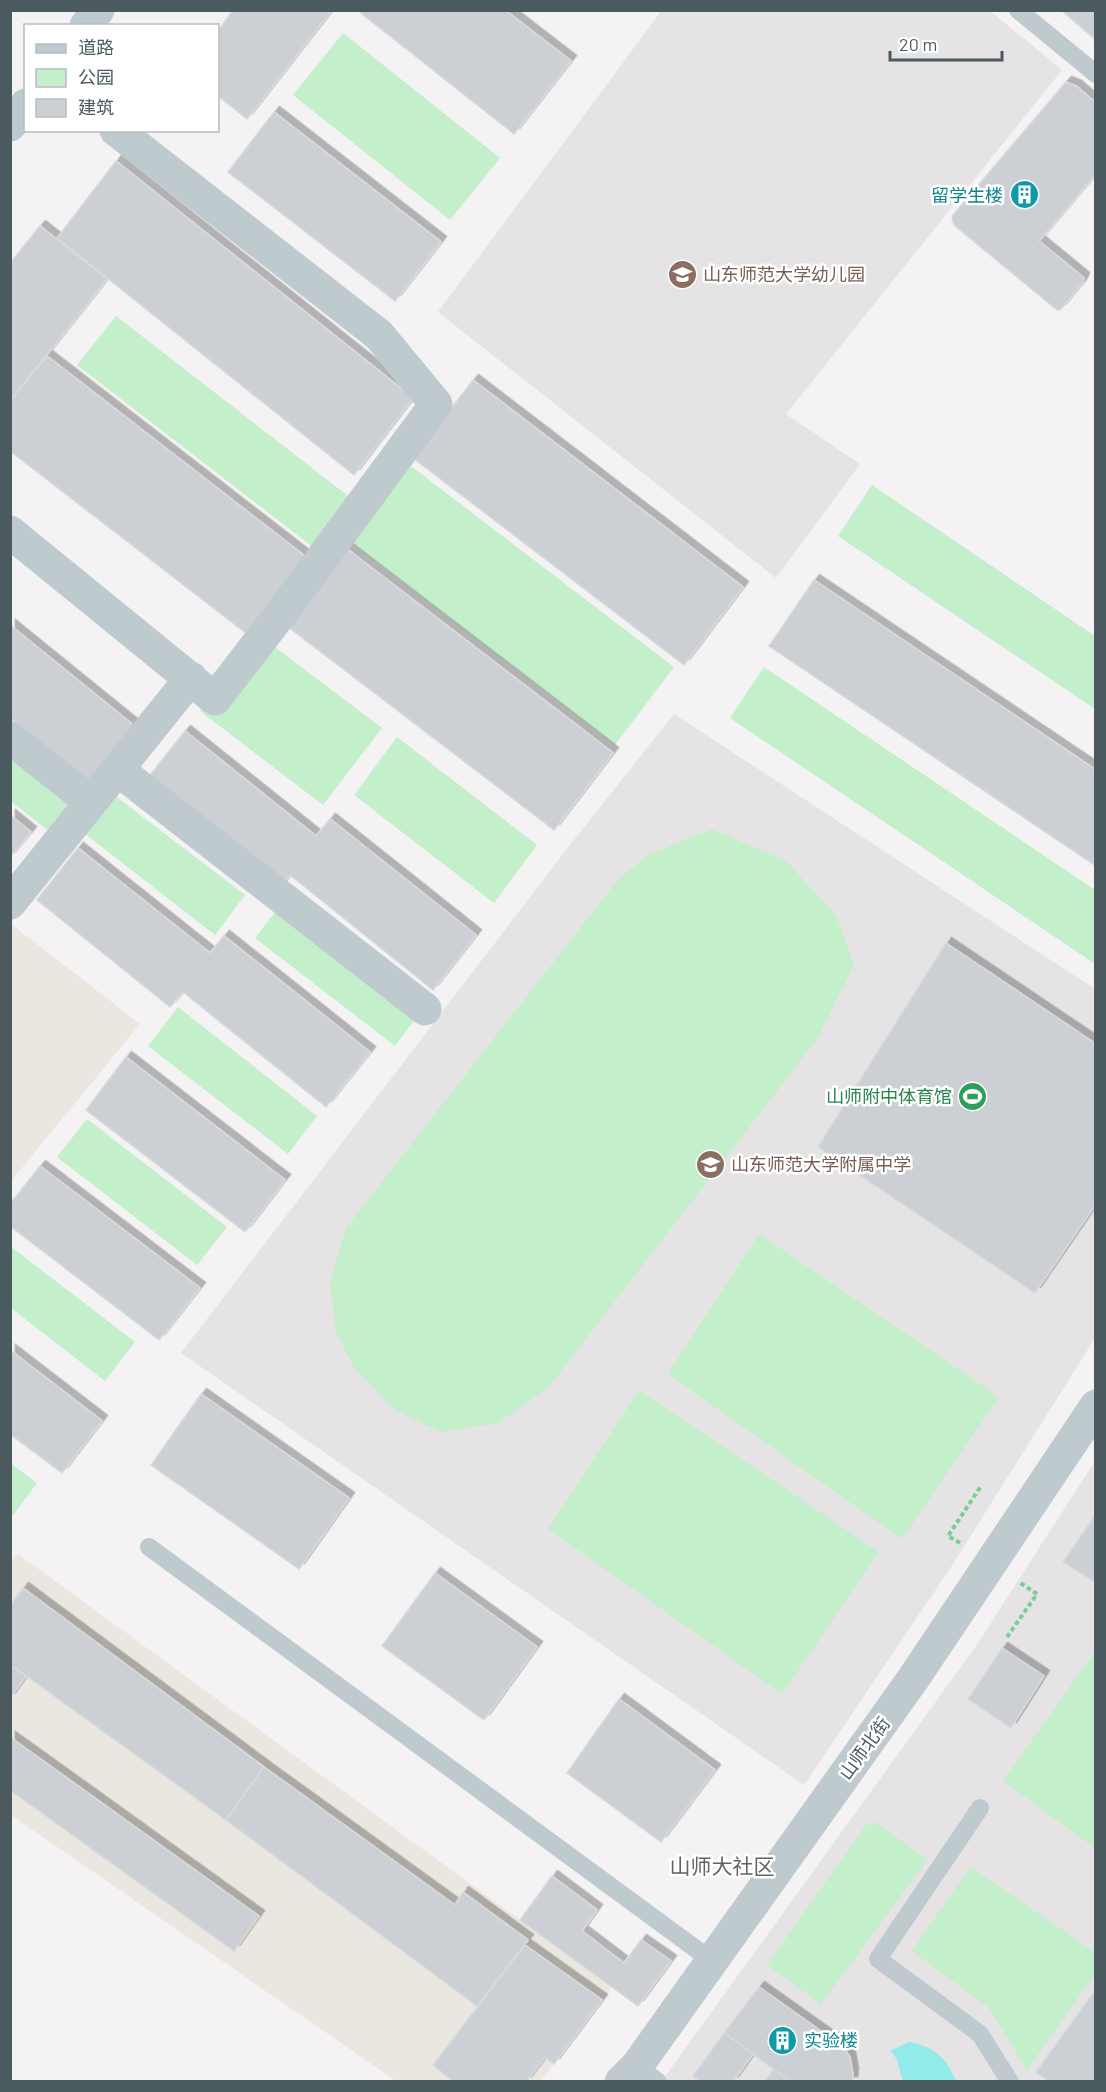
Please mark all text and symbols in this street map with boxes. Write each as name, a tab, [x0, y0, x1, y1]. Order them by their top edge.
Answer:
legend	[24, 24, 219, 132]
scale bar	[890, 24, 1002, 62]
text: 20 m	[899, 33, 937, 55]
text: 道路	[78, 36, 114, 58]
text: 公园	[78, 66, 114, 88]
text: 建筑	[78, 96, 114, 118]
building icon: 留学生楼	[1008, 179, 1040, 211]
place label: 留学生楼	[931, 184, 1003, 206]
school or university icon: 山东师范大学幼儿园	[666, 258, 698, 290]
place label: 山东师范大学幼儿园	[703, 263, 865, 285]
sports icon: 山师附中体育馆	[957, 1080, 989, 1112]
place label: 山师附中体育馆	[826, 1085, 952, 1107]
school or university icon: 山东师范大学附属中学	[694, 1148, 726, 1180]
place label: 山东师范大学附属中学	[731, 1153, 911, 1175]
street label: 山师北街	[834, 1712, 894, 1784]
district label: 山师大社区	[670, 1853, 775, 1878]
building icon: 实验楼	[767, 2024, 799, 2056]
place label: 实验楼	[804, 2029, 858, 2051]

